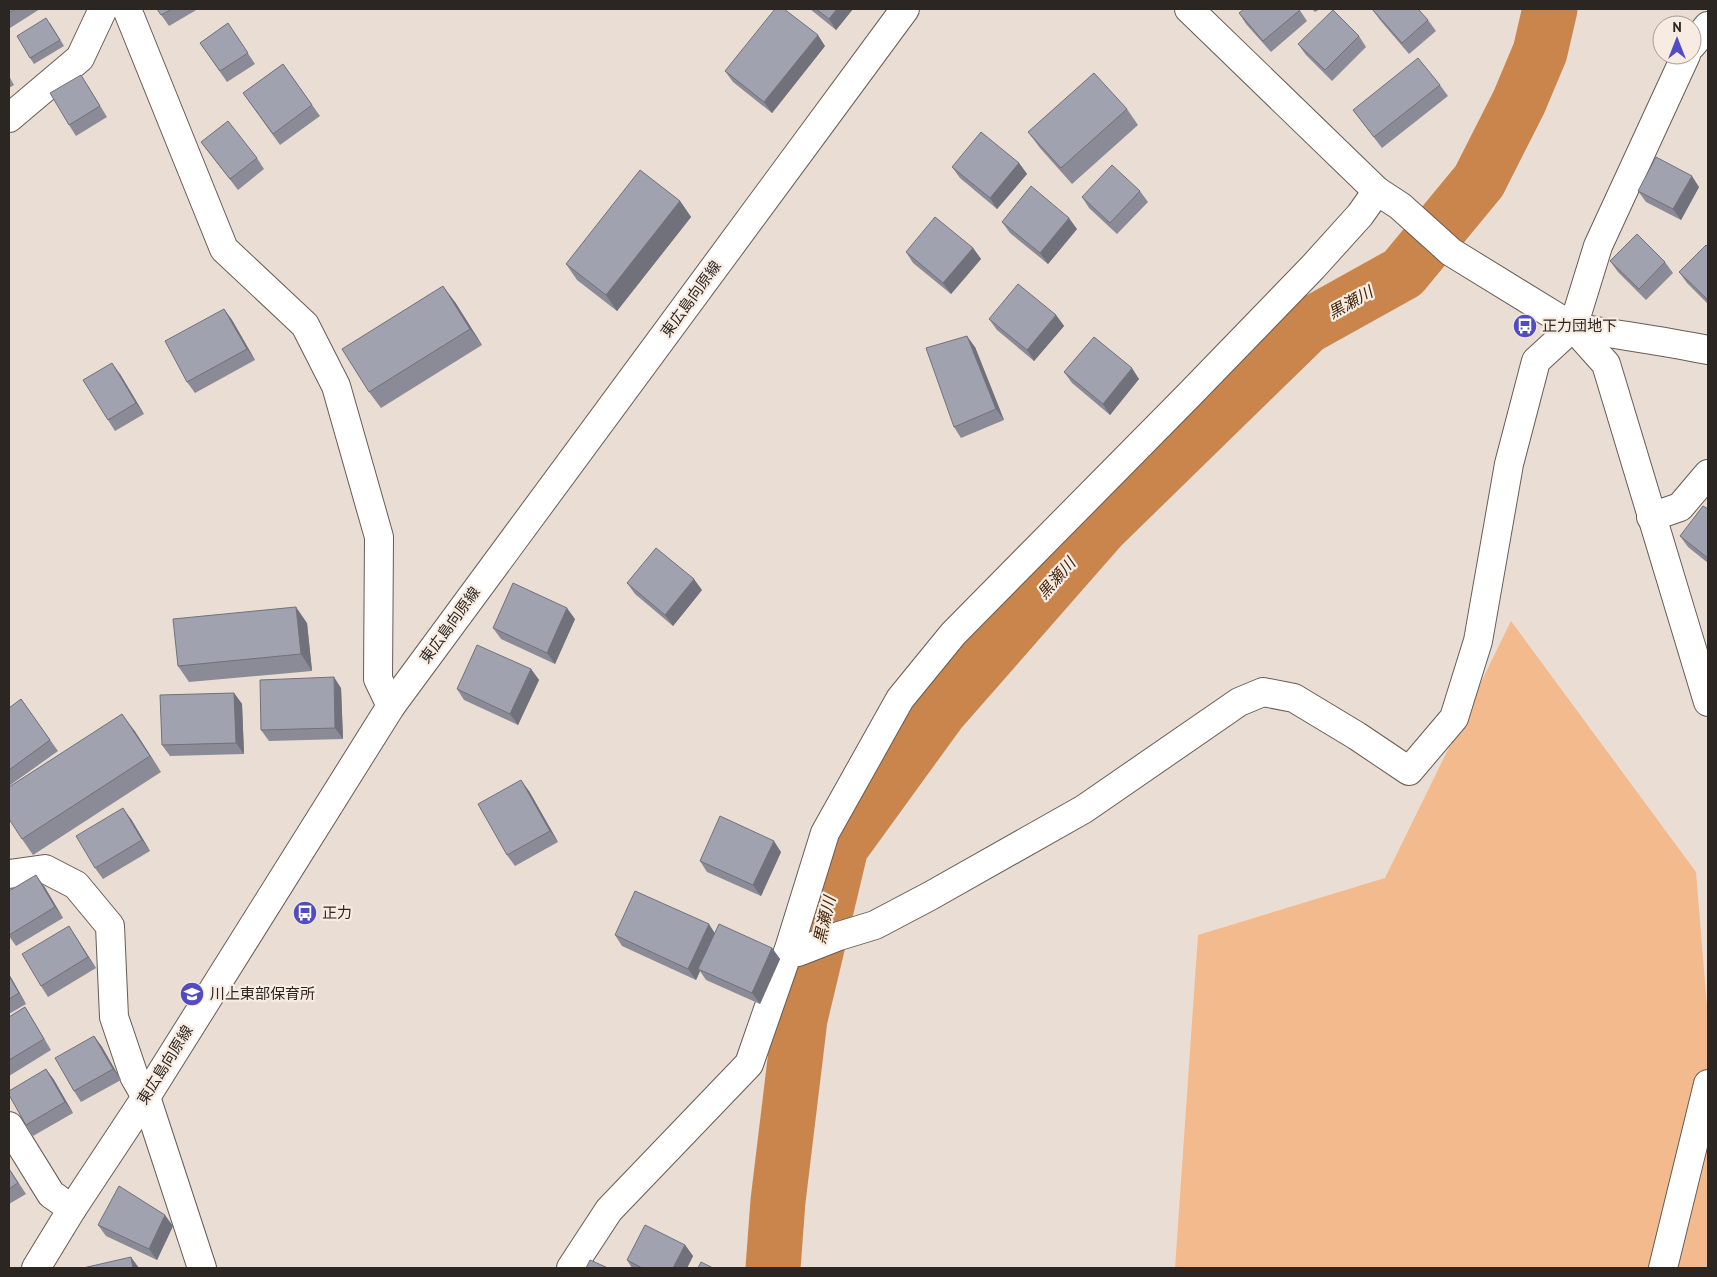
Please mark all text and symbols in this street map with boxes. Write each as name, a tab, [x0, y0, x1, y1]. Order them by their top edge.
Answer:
north arrow	[1652, 15, 1702, 65]
text: N	[1672, 18, 1682, 36]
street label: 東広島向原線	[656, 257, 725, 341]
water label: 黒瀬川	[1324, 281, 1378, 322]
bus stop icon: 正力団地下	[1512, 313, 1538, 339]
place label: 正力団地下	[1542, 316, 1617, 335]
water label: 黒瀬川	[1033, 552, 1081, 603]
street label: 東広島向原線	[415, 583, 484, 667]
water label: 黒瀬川	[809, 892, 840, 946]
bus stop icon: 正力	[292, 900, 318, 926]
place label: 正力	[322, 903, 352, 922]
school or university icon: 川上東部保育所	[179, 981, 205, 1007]
place label: 川上東部保育所	[210, 984, 315, 1003]
street label: 東広島向原線	[133, 1022, 196, 1108]

